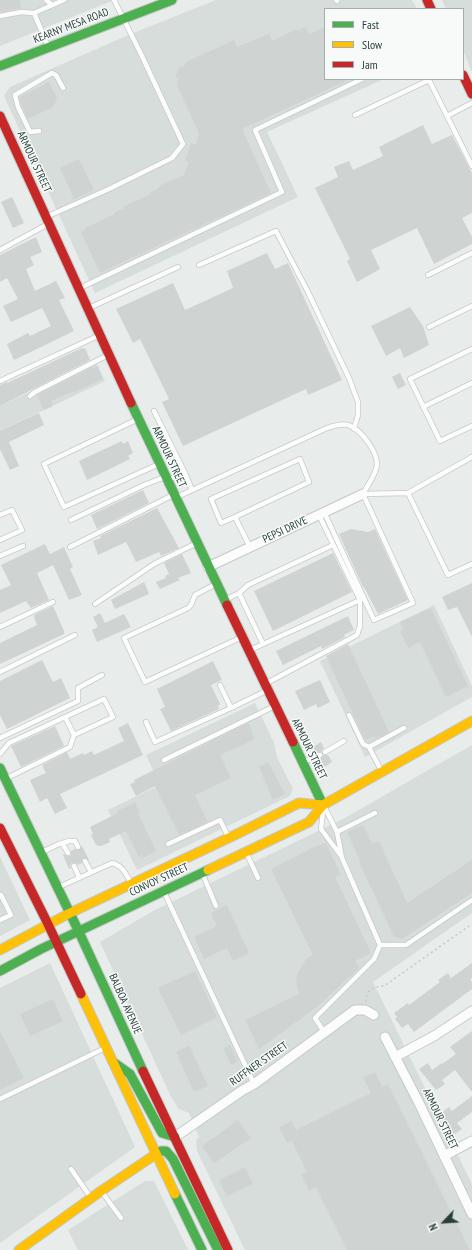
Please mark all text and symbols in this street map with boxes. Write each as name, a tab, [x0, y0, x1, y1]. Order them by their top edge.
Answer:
street label: KEARNY MESA ROAD	[31, 6, 111, 46]
legend	[324, 8, 464, 80]
text: Fast	[362, 17, 379, 32]
text: Slow	[362, 37, 382, 52]
text: Jam	[362, 57, 378, 72]
street label: ARMOUR STREET	[14, 129, 54, 195]
street label: ARMOUR STREET	[149, 424, 189, 490]
street label: PEPSI DRIVE	[261, 514, 309, 546]
street label: ARMOUR STREET	[289, 716, 329, 782]
street label: CONVOY STREET	[127, 861, 191, 899]
street label: BALBOA AVENUE	[106, 972, 144, 1036]
street label: RUFFNER STREET	[228, 1039, 290, 1089]
street label: ARMOUR STREET	[420, 1086, 460, 1152]
north arrow	[424, 1202, 464, 1242]
text: N	[426, 1221, 441, 1233]

